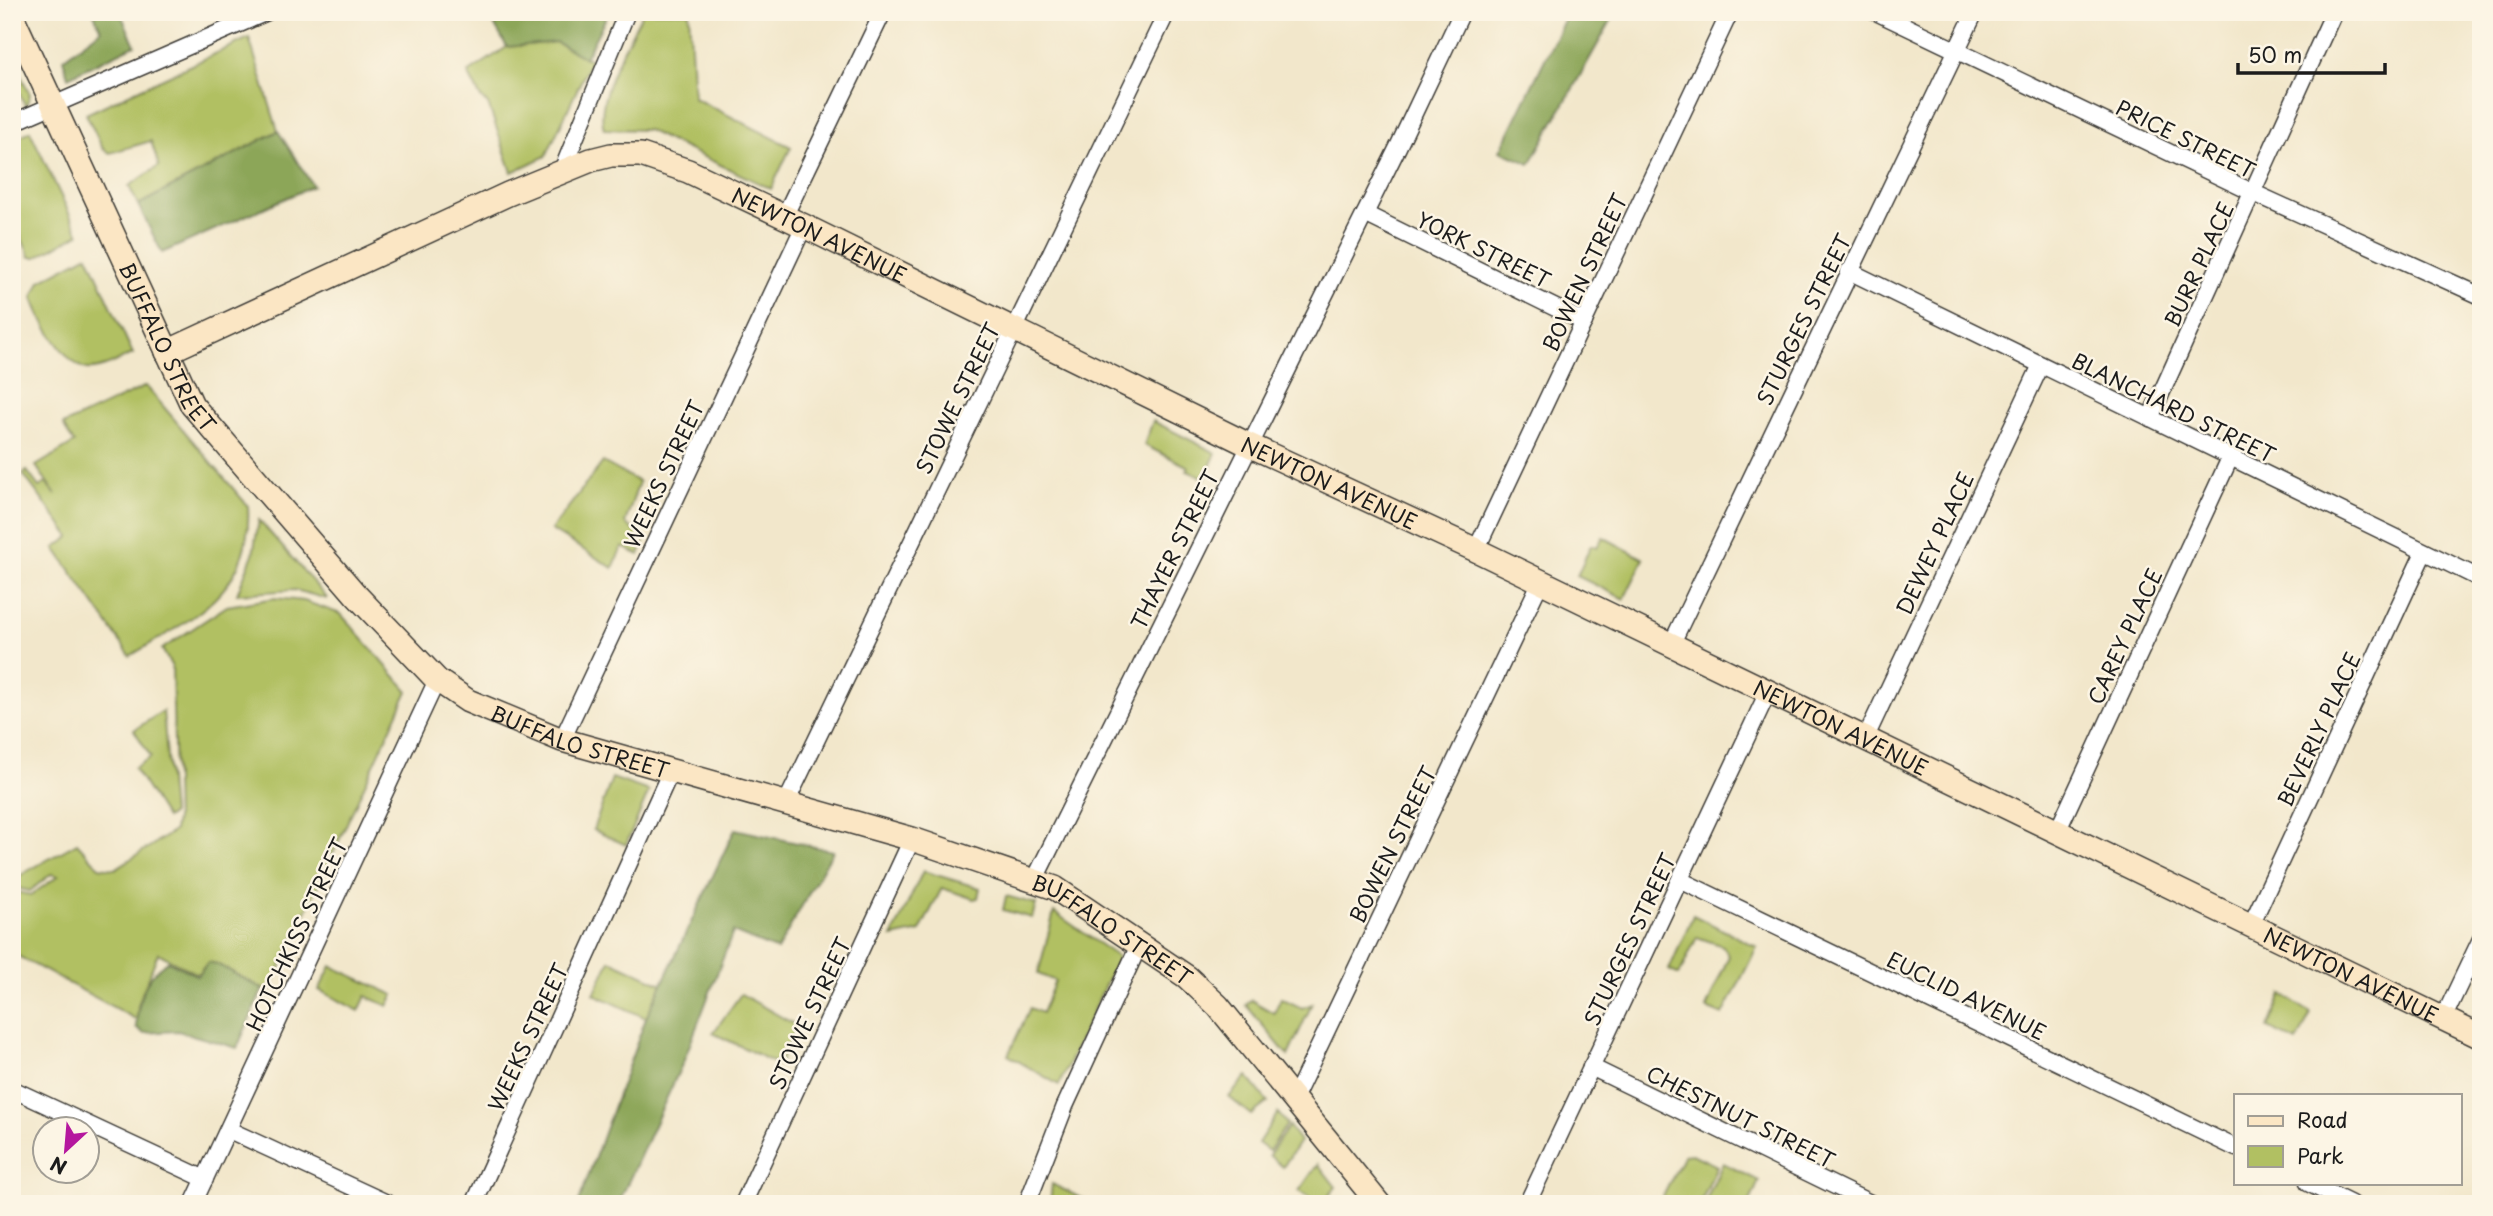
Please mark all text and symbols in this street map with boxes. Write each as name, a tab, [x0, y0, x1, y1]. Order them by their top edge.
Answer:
scale bar	[2238, 32, 2384, 76]
text: 50 m	[2248, 38, 2302, 70]
street label: PRICE STREET	[2111, 90, 2262, 186]
street label: NEWTON AVENUE	[727, 178, 913, 290]
street label: BOWEN STREET	[1533, 187, 1635, 356]
street label: BURR PLACE	[2155, 196, 2241, 332]
street label: YORK STREET	[1412, 203, 1557, 296]
street label: STURGES STREET	[1748, 227, 1859, 410]
street label: BUFFALO STREET	[112, 257, 225, 439]
street label: STOWE STREET	[907, 316, 1008, 479]
street label: BLANCHARD STREET	[2067, 344, 2282, 470]
street label: WEEKS STREET	[615, 394, 712, 553]
street label: NEWTON AVENUE	[1236, 428, 1423, 537]
street label: THAYER STREET	[1122, 463, 1227, 634]
street label: DEWEY PLACE	[1887, 466, 1981, 620]
street label: CAREY PLACE	[2078, 563, 2170, 709]
street label: BEVERLY PLACE	[2268, 646, 2368, 812]
street label: NEWTON AVENUE	[1748, 671, 1934, 783]
street label: BUFFALO STREET	[486, 696, 674, 786]
street label: BOWEN STREET	[1340, 760, 1444, 928]
street label: HOTCHKISS STREET	[237, 832, 355, 1036]
street label: STURGES STREET	[1575, 847, 1683, 1030]
street label: BUFFALO STREET	[1028, 865, 1200, 993]
street label: NEWTON AVENUE	[2259, 918, 2444, 1030]
street label: STOWE STREET	[760, 931, 859, 1094]
street label: EUCLID AVENUE	[1882, 943, 2052, 1047]
street label: WEEKS STREET	[479, 957, 576, 1116]
street label: CHESTNUT STREET	[1641, 1056, 1841, 1176]
legend	[2234, 1094, 2462, 1184]
text: Road	[2297, 1103, 2348, 1135]
north arrow	[32, 1114, 102, 1184]
text: Park	[2297, 1139, 2344, 1171]
text: N	[45, 1150, 71, 1182]

